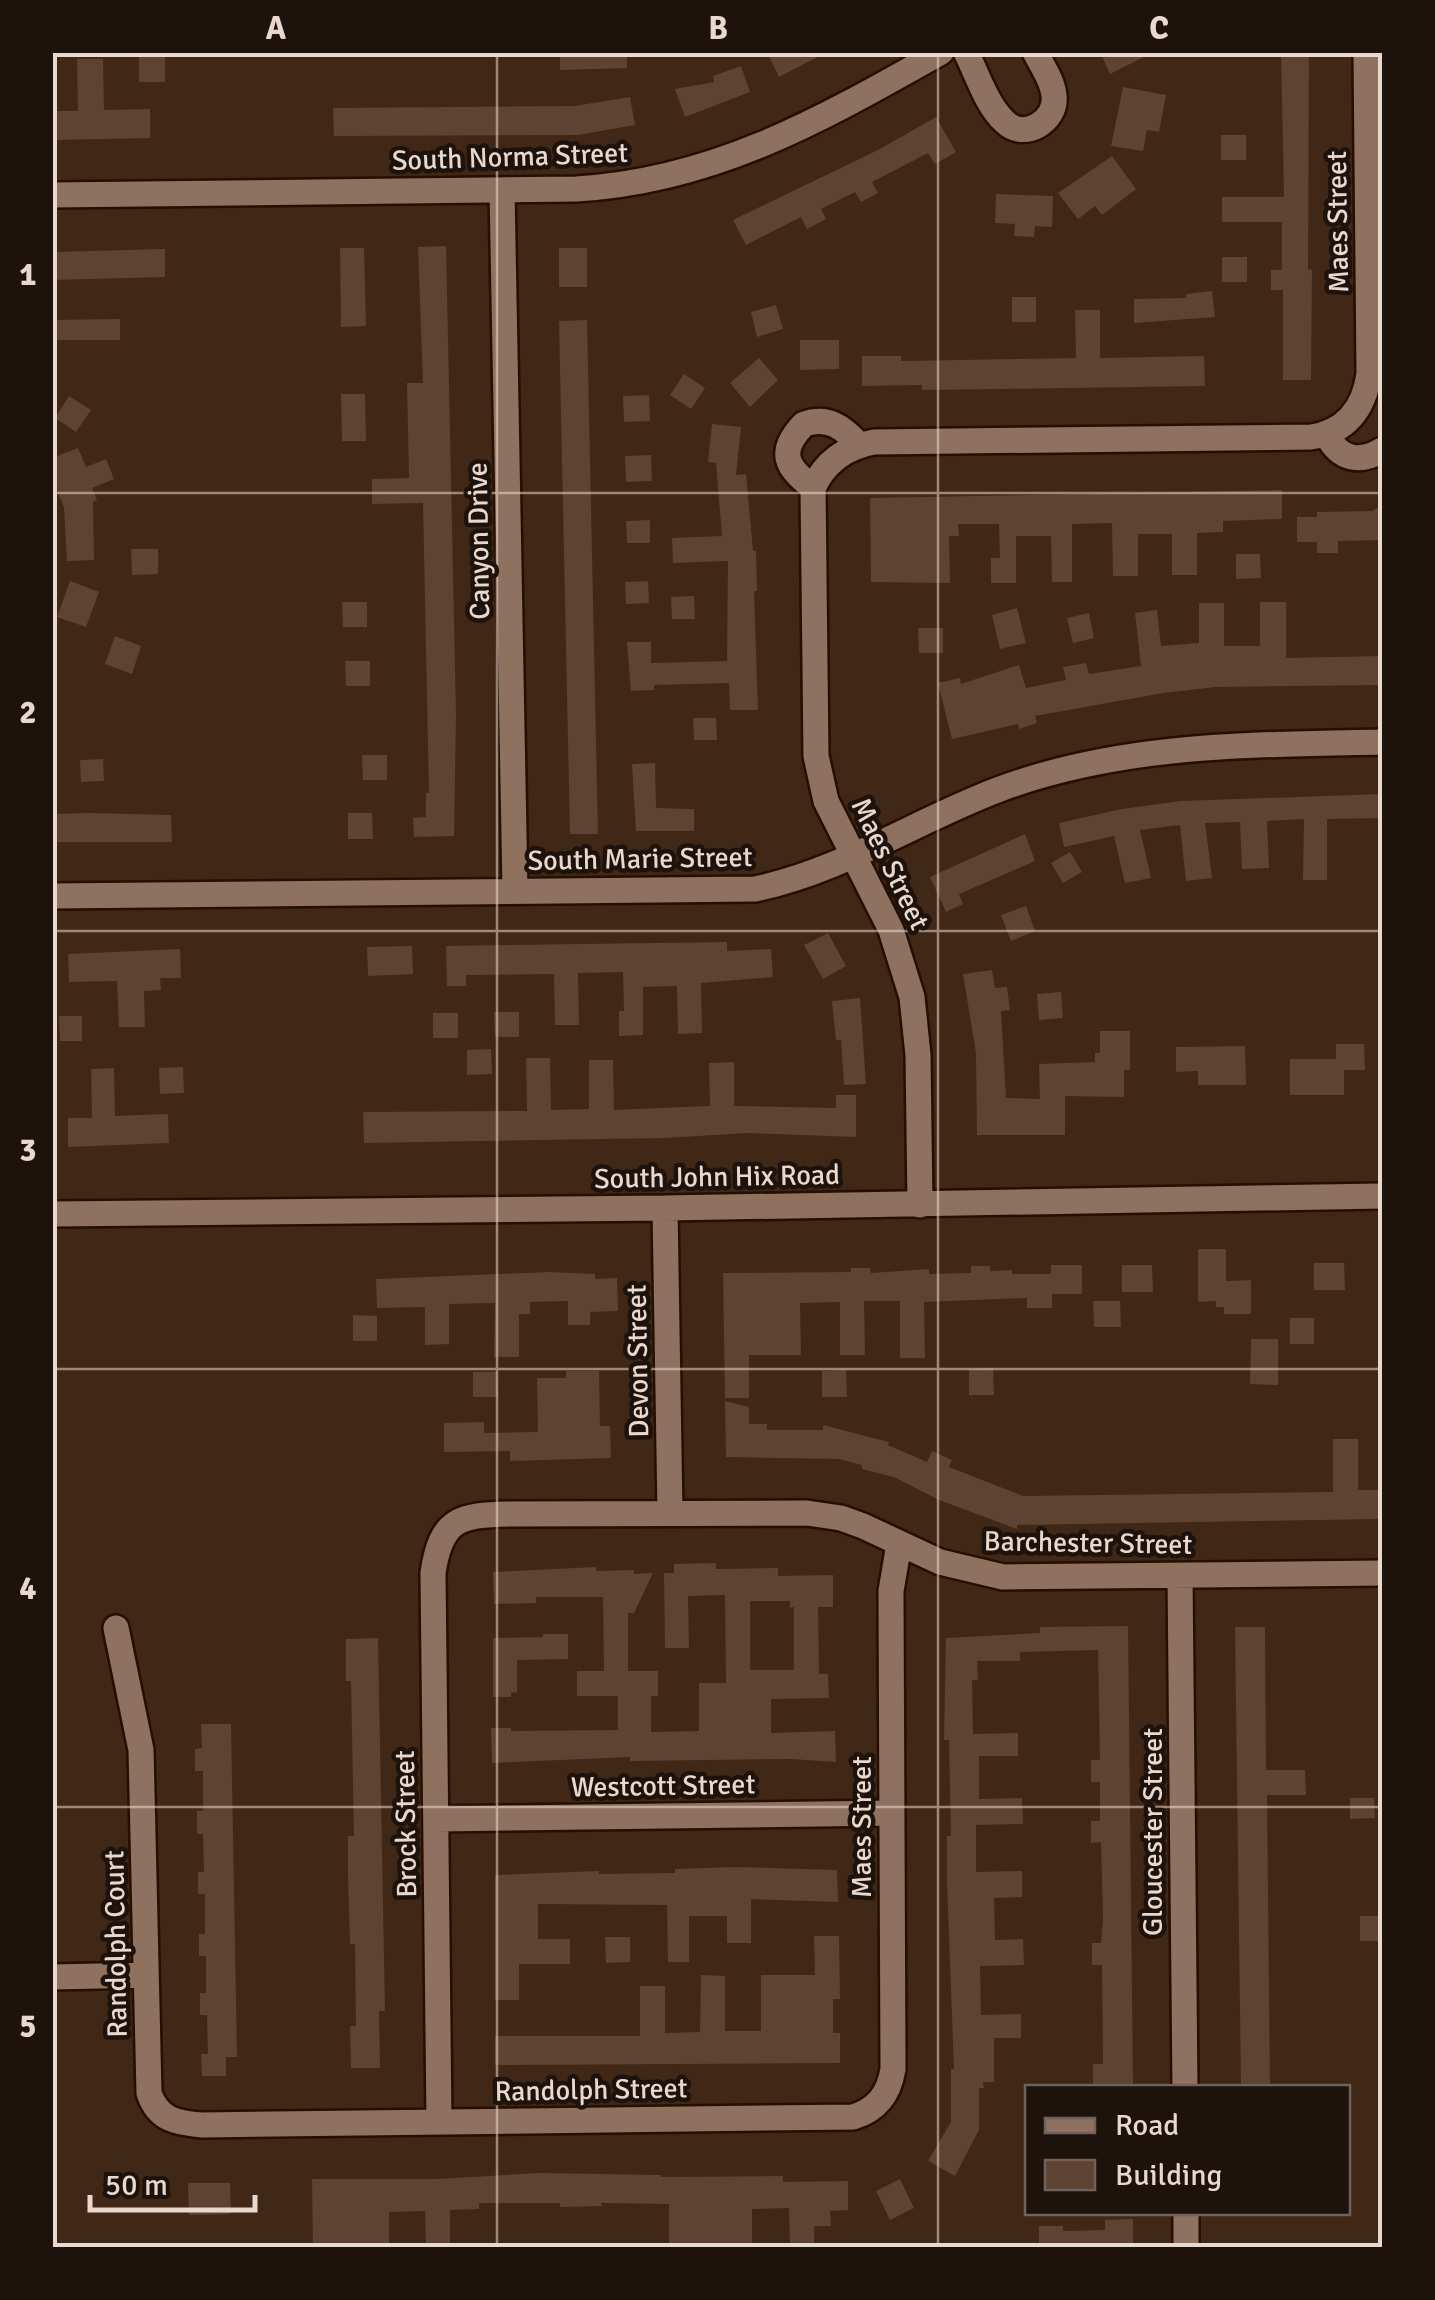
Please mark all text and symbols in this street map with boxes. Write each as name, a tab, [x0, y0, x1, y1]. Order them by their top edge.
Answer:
text: A	[266, 9, 287, 48]
text: B	[708, 9, 728, 48]
text: C	[1149, 9, 1169, 48]
street label: South Norma Street	[391, 136, 629, 178]
street label: Maes Street	[1320, 150, 1356, 293]
text: 1	[19, 255, 37, 294]
street label: Canyon Drive	[461, 462, 497, 620]
text: 2	[19, 693, 37, 732]
street label: Maes Street	[844, 793, 937, 935]
street label: South Marie Street	[527, 840, 753, 878]
text: 3	[19, 1131, 37, 1170]
street label: South John Hix Road	[594, 1158, 840, 1196]
street label: Devon Street	[620, 1284, 656, 1438]
street label: Barchester Street	[983, 1524, 1193, 1562]
text: 4	[19, 1569, 37, 1608]
street label: Gloucester Street	[1136, 1728, 1170, 1936]
street label: Brock Street	[388, 1750, 424, 1898]
street label: Maes Street	[845, 1756, 879, 1898]
street label: Westcott Street	[570, 1767, 756, 1805]
street label: Randolph Court	[97, 1850, 135, 2038]
text: 5	[19, 2007, 37, 2046]
street label: Randolph Street	[494, 2071, 688, 2109]
legend	[1025, 2085, 1350, 2215]
text: Road	[1115, 2107, 1179, 2144]
scale bar	[90, 2150, 255, 2212]
text: Building	[1115, 2157, 1222, 2194]
text: 50 m	[105, 2167, 168, 2204]

